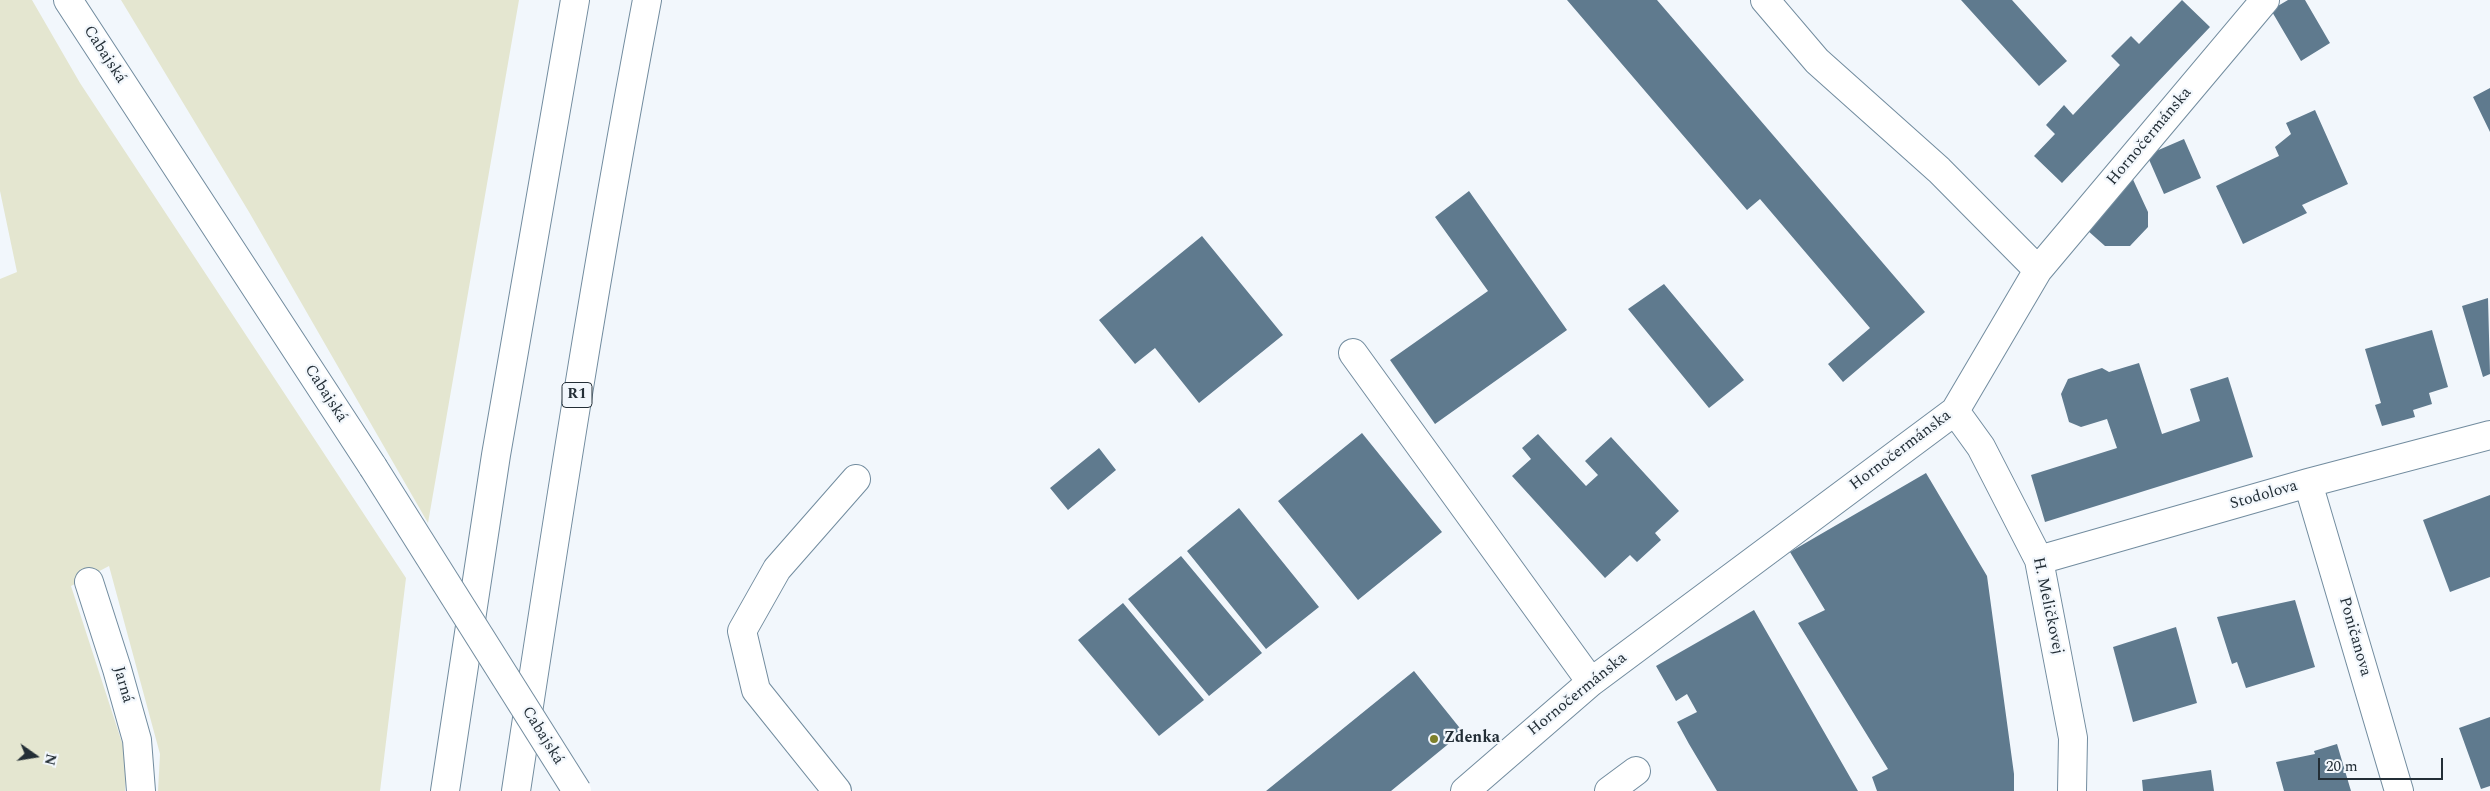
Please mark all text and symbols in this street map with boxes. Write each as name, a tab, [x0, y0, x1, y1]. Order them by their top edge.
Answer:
street label: Cabajská	[78, 23, 130, 87]
street label: Hornočermánska	[2103, 84, 2197, 190]
street label: Cabajská	[299, 362, 351, 426]
road number: R1	[562, 382, 592, 408]
street label: Hornočermánska	[1847, 407, 1955, 495]
street label: Stodolova	[2228, 477, 2300, 515]
street label: H. Meličkovej	[2027, 556, 2067, 656]
street label: Poničanova	[2334, 595, 2374, 679]
street label: Hornočermánska	[1525, 649, 1631, 741]
street label: Jarná	[108, 665, 136, 705]
street label: Cabajská	[517, 703, 567, 769]
place label: Zdenka	[1444, 729, 1500, 749]
north arrow	[10, 731, 60, 781]
marker: Zdenka	[1428, 733, 1440, 745]
scale bar	[2320, 748, 2445, 780]
text: N	[39, 752, 62, 767]
text: 20 m	[2326, 755, 2358, 778]

